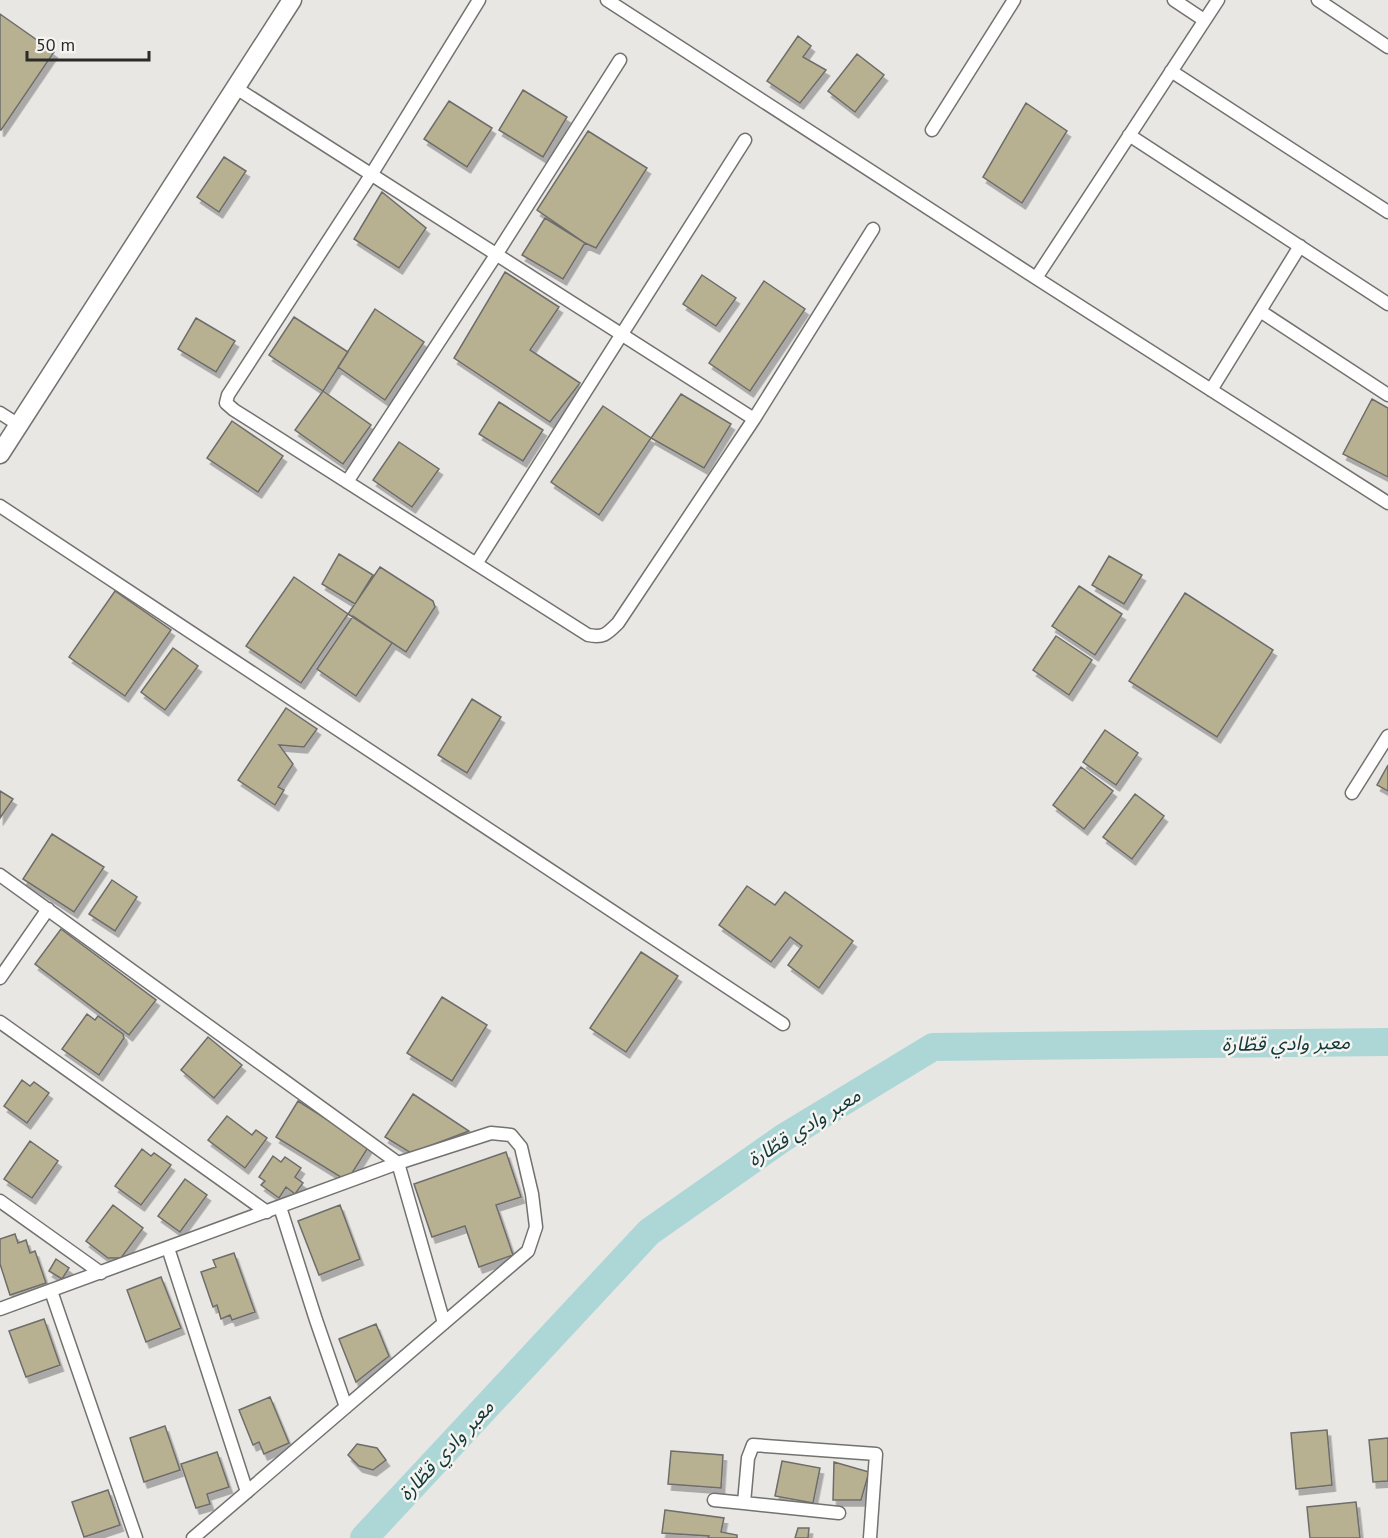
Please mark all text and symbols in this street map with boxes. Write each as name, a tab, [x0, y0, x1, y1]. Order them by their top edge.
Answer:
scale bar	[27, 24, 148, 62]
text: 50 m	[36, 33, 75, 56]
water label: معبر وادي قطّارة	[1222, 1029, 1351, 1060]
water label: معبر وادي قطّارة	[743, 1082, 867, 1174]
water label: معبر وادي قطّارة	[393, 1394, 502, 1508]

